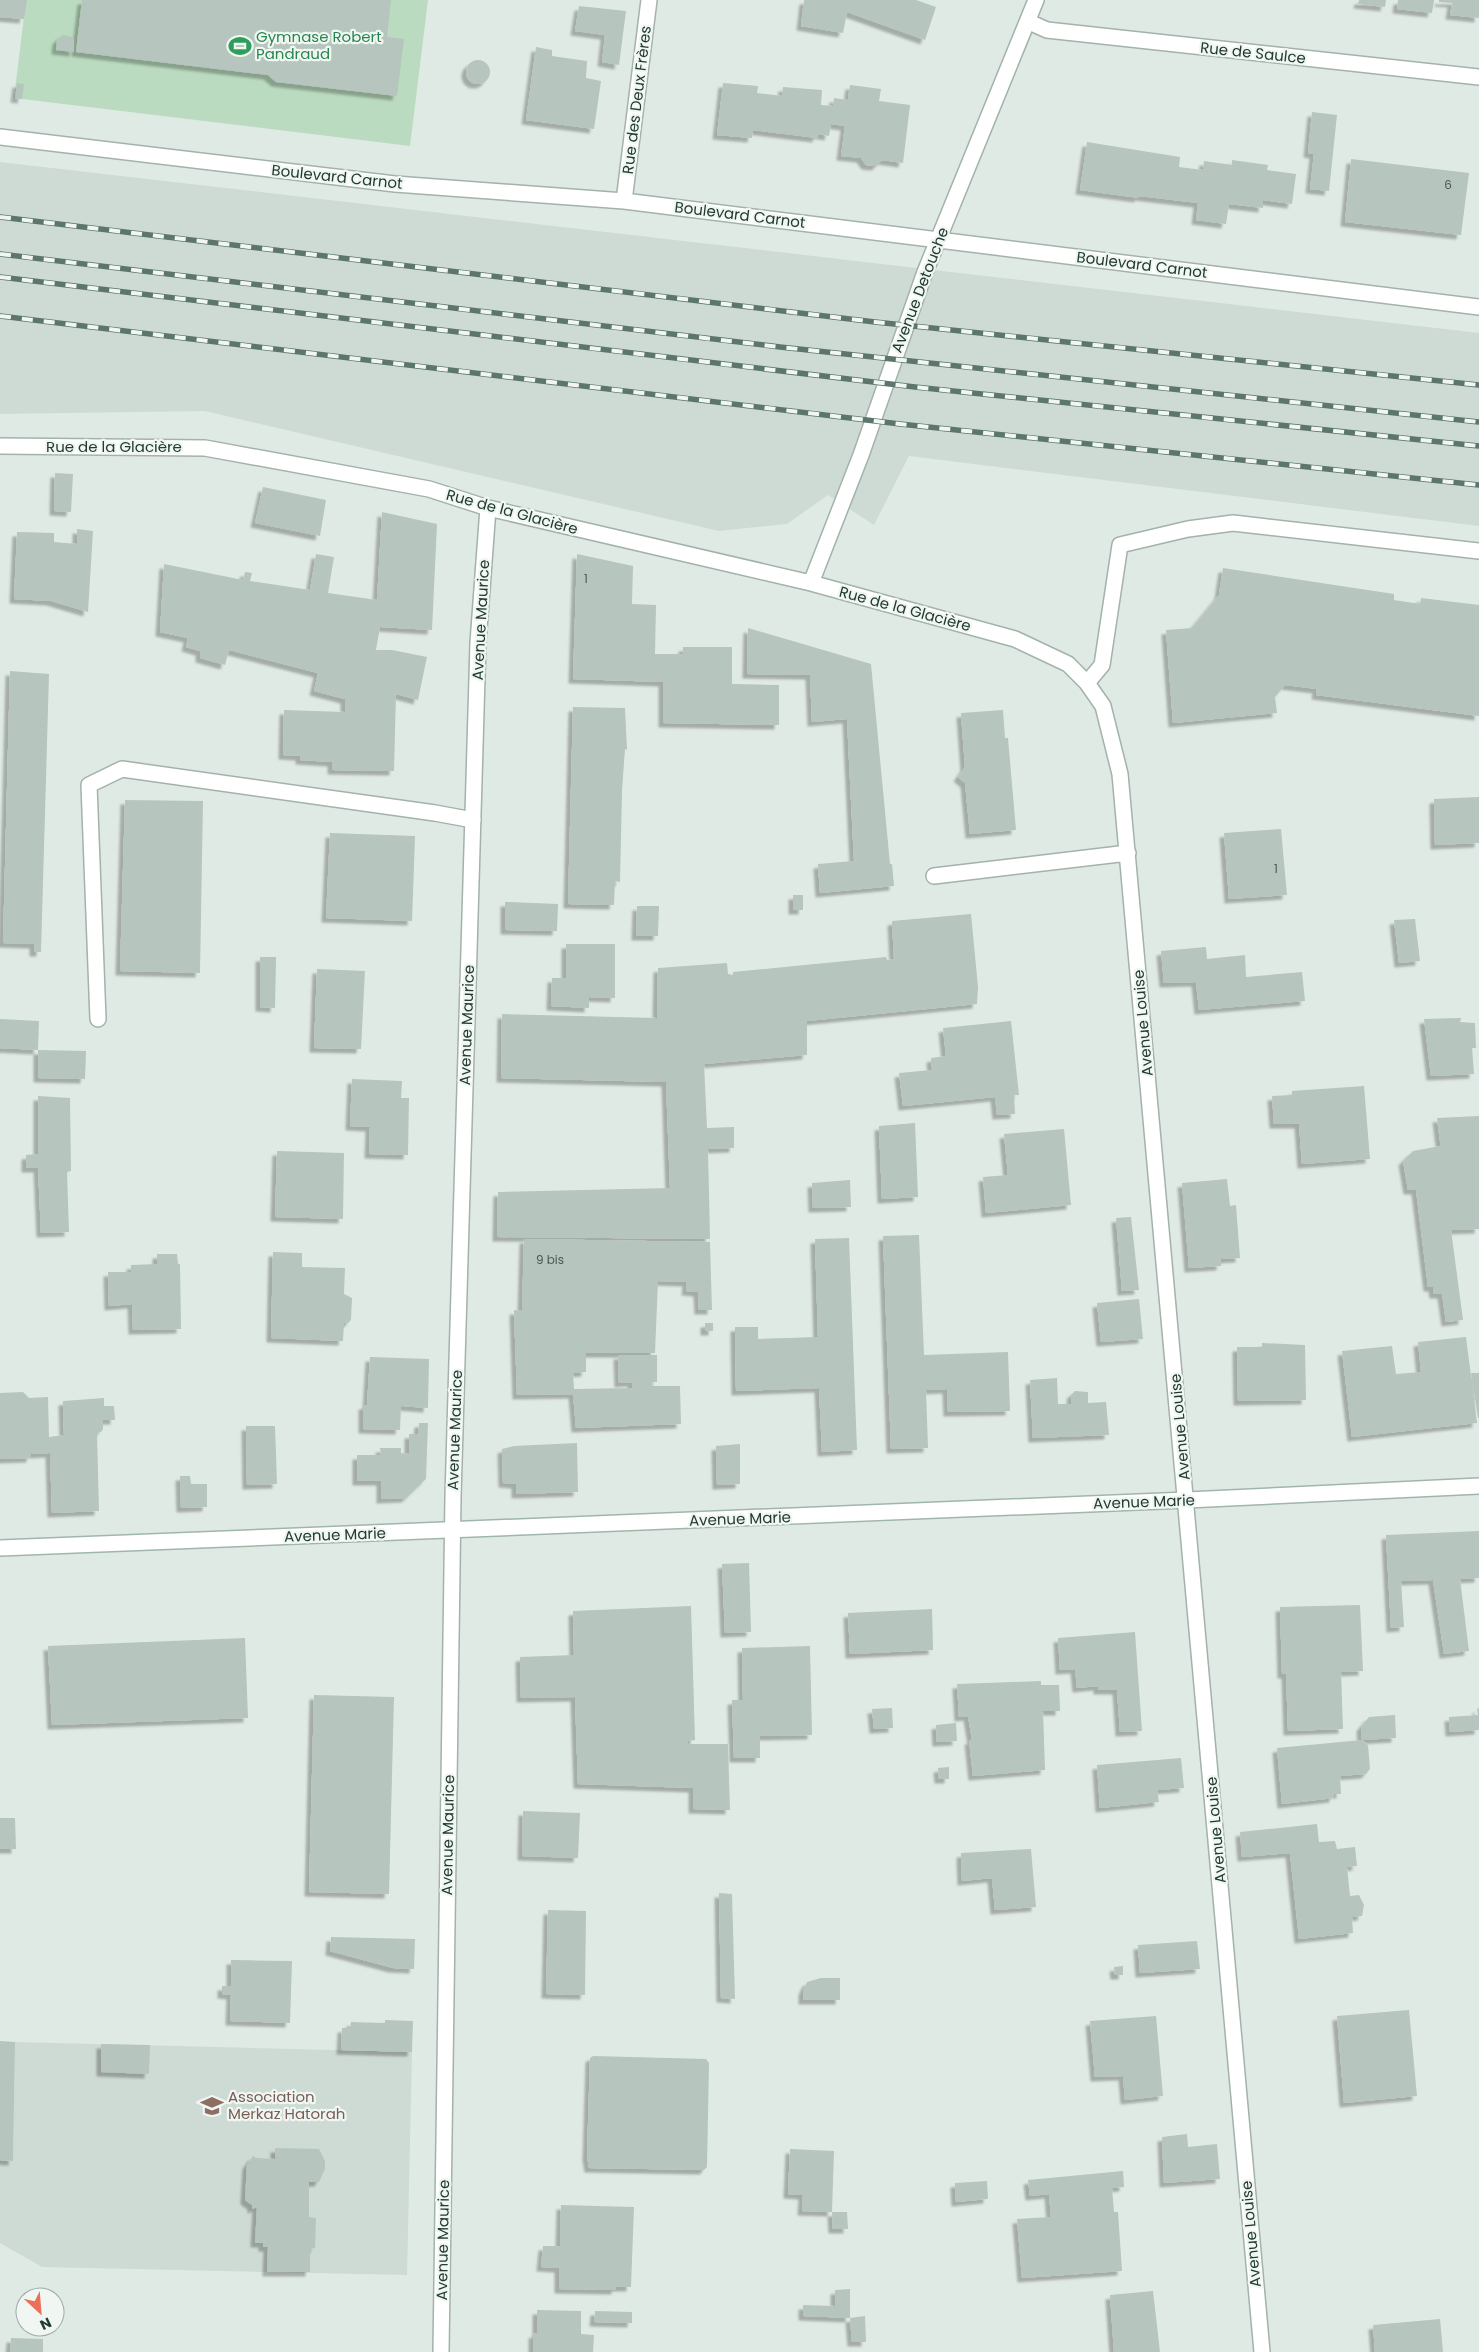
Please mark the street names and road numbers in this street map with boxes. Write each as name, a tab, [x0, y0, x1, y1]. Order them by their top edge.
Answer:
street label: Rue des Deux Frères	[617, 24, 656, 175]
street label: Rue de Saulce	[1199, 37, 1307, 68]
street label: Boulevard Carnot	[270, 159, 404, 194]
street label: Boulevard Carnot	[673, 196, 807, 233]
street label: Avenue Detouche	[886, 224, 953, 356]
street label: Boulevard Carnot	[1075, 246, 1209, 283]
street label: Rue de la Glacière	[46, 436, 182, 457]
street label: Rue de la Glacière	[444, 484, 580, 539]
street label: Avenue Maurice	[467, 559, 494, 681]
street label: Rue de la Glacière	[837, 581, 973, 636]
street label: Avenue Maurice	[454, 964, 479, 1086]
street label: Avenue Louise	[1127, 969, 1158, 1077]
street label: Avenue Maurice	[442, 1369, 467, 1491]
street label: Avenue Louise	[1164, 1373, 1195, 1481]
street label: Avenue Marie	[1093, 1489, 1195, 1514]
street label: Avenue Marie	[689, 1506, 791, 1531]
street label: Avenue Marie	[284, 1522, 386, 1547]
street label: Avenue Maurice	[436, 1774, 459, 1896]
street label: Avenue Louise	[1200, 1776, 1231, 1884]
street label: Avenue Maurice	[431, 2179, 454, 2301]
street label: Avenue Louise	[1235, 2180, 1266, 2288]

